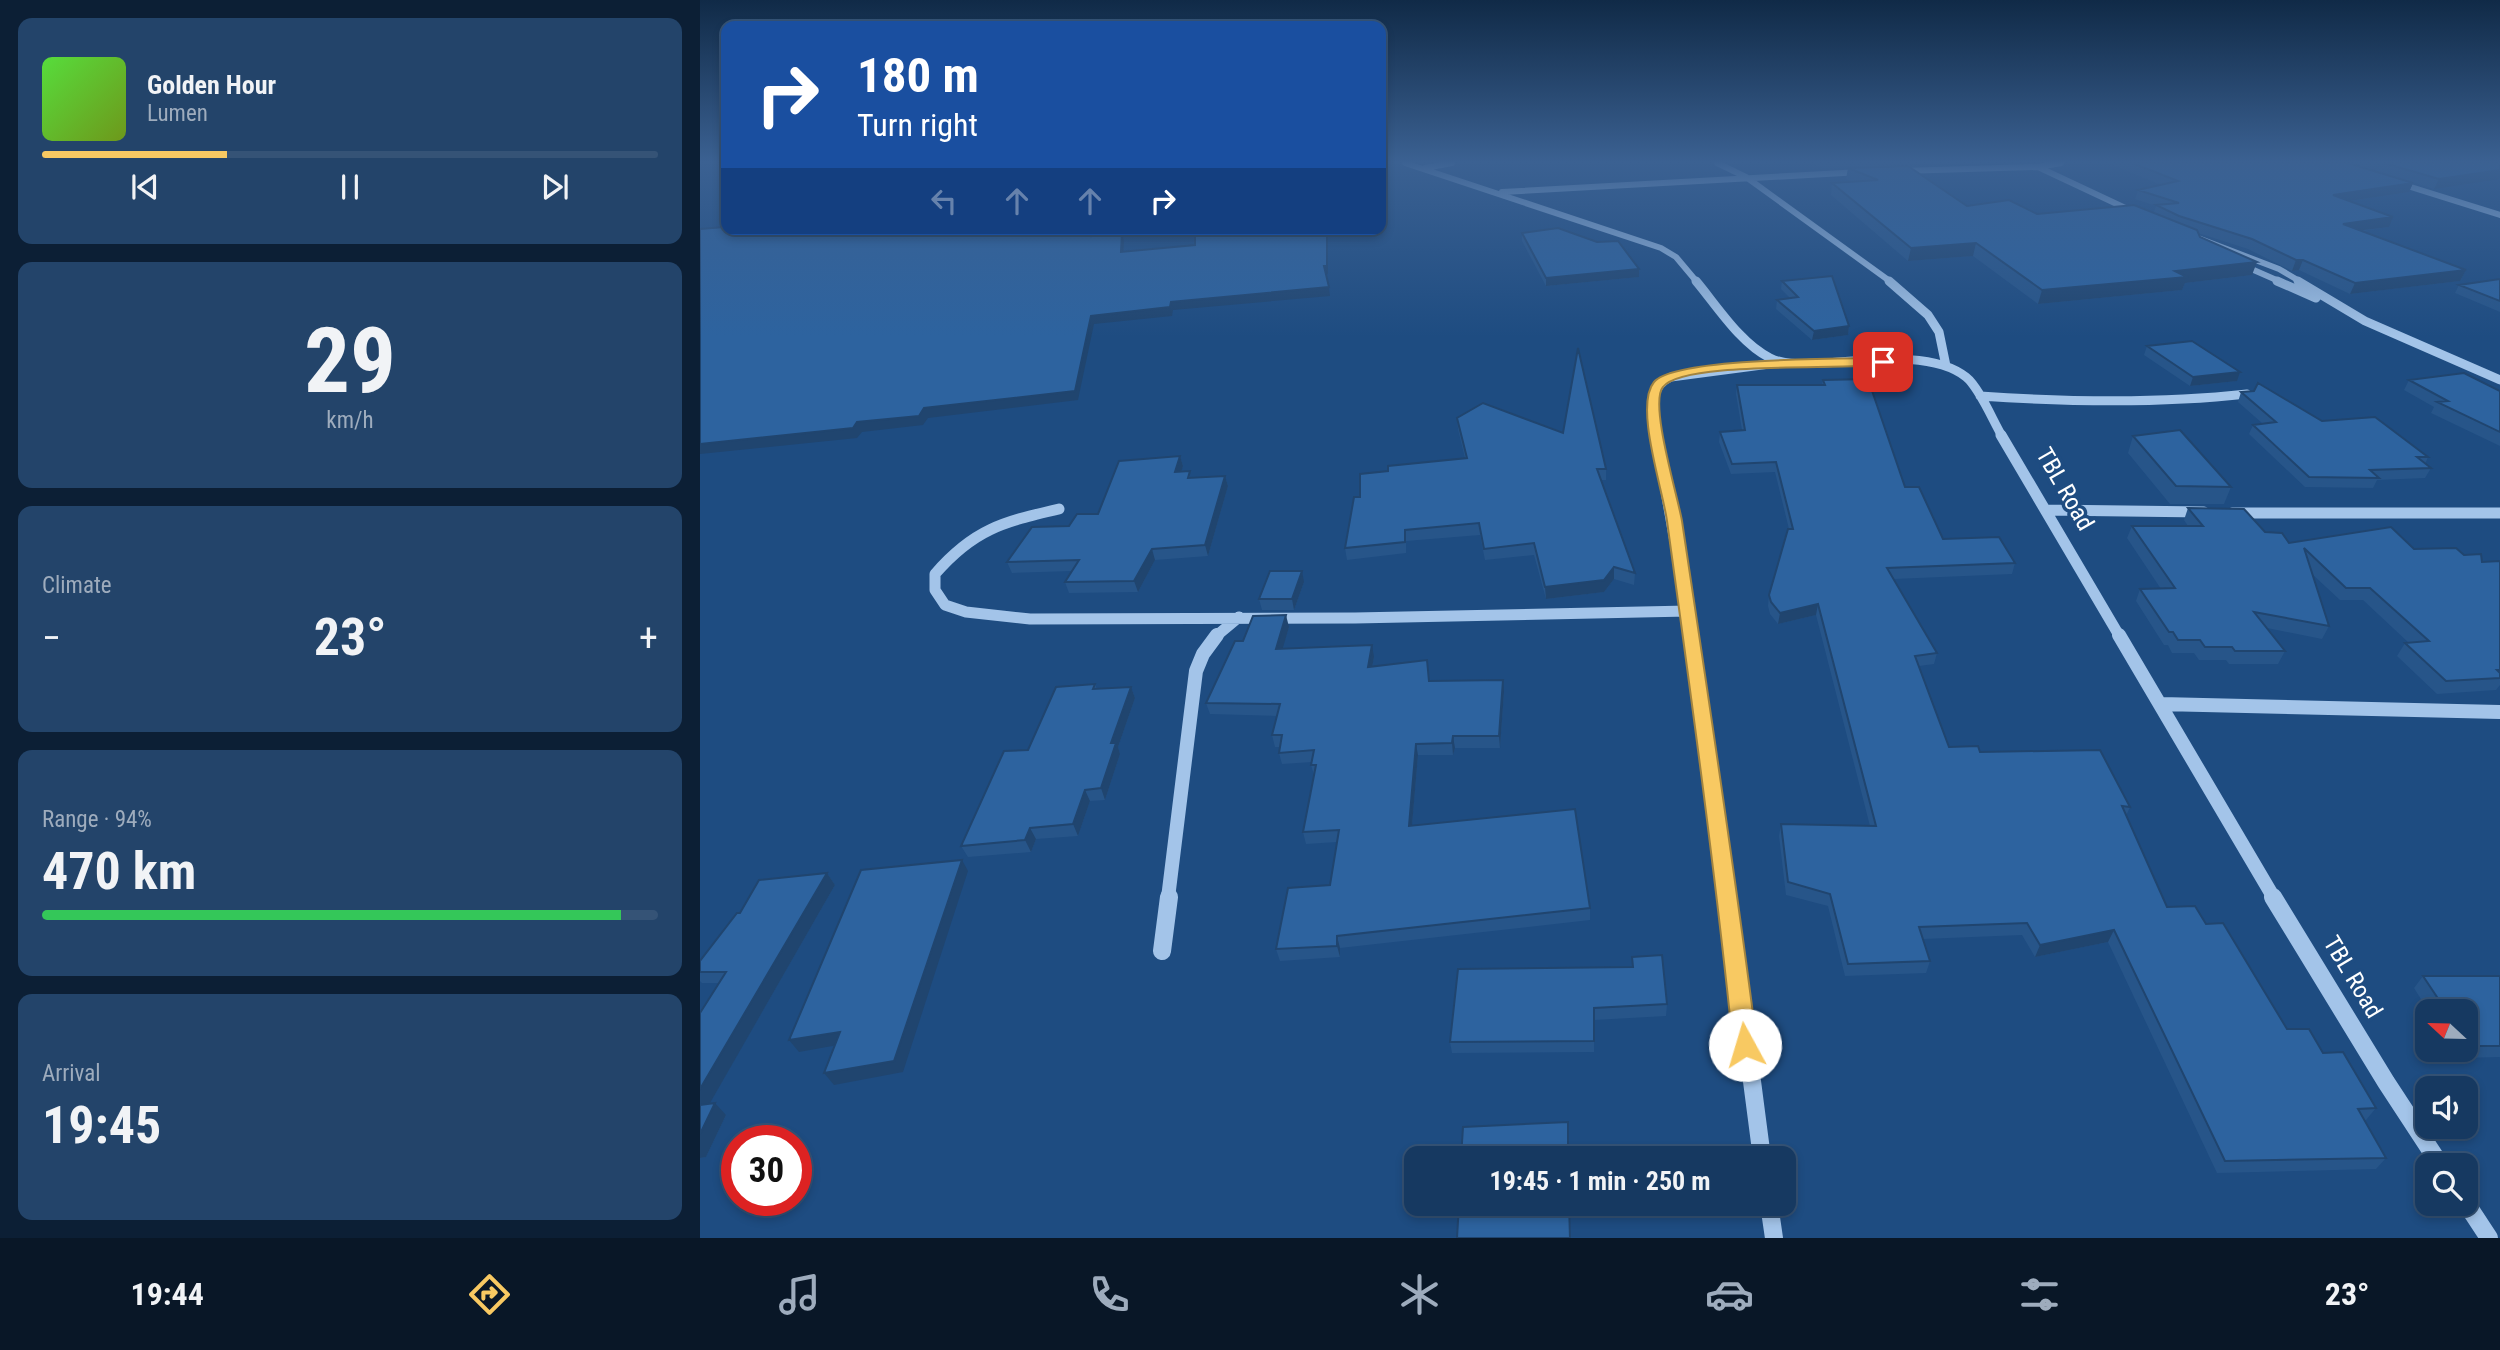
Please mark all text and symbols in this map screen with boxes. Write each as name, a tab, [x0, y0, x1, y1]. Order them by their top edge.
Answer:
text: 180 m	[857, 47, 979, 104]
icon: right	[742, 49, 833, 140]
text: Golden Hour	[147, 70, 276, 100]
text: Lumen	[147, 100, 208, 127]
text: Turn right	[857, 106, 978, 144]
icon: previous	[126, 168, 164, 206]
icon: pause	[331, 168, 369, 206]
icon: next	[536, 168, 574, 206]
icon: left	[925, 182, 963, 220]
icon: ahead	[998, 182, 1036, 220]
icon: ahead	[1071, 182, 1109, 220]
icon: right	[1144, 182, 1182, 220]
text: 29	[304, 308, 396, 414]
pin	[1853, 332, 1913, 392]
icon: arrive	[1864, 343, 1902, 381]
text: km/h	[326, 407, 374, 434]
street label: TBL Road	[2030, 443, 2100, 535]
text: Climate	[42, 572, 112, 599]
text: 23°	[314, 607, 386, 668]
text: −	[42, 616, 61, 660]
text: +	[639, 616, 658, 660]
text: Range · 94%	[42, 806, 152, 833]
text: 470 km	[42, 841, 196, 902]
street label: TBL Road	[2318, 931, 2388, 1023]
north arrow	[2415, 999, 2478, 1062]
map controls	[2415, 999, 2478, 1216]
position arrow	[1708, 1008, 1782, 1082]
text: Arrival	[42, 1060, 101, 1087]
button: sound	[2415, 1076, 2478, 1139]
text: 19:45	[42, 1095, 161, 1156]
speed limit sign: 30	[721, 1125, 812, 1216]
button: search	[2415, 1153, 2478, 1216]
text: 19:45 · 1 min · 250 m	[1490, 1166, 1710, 1196]
icon: directions	[465, 1270, 514, 1319]
icon: music	[775, 1270, 824, 1319]
icon: phone	[1085, 1270, 1134, 1319]
icon: climate	[1395, 1270, 1444, 1319]
icon: car	[1705, 1270, 1754, 1319]
icon: filters	[2015, 1270, 2064, 1319]
text: 19:44	[130, 1275, 204, 1313]
text: 23°	[2325, 1275, 2369, 1313]

